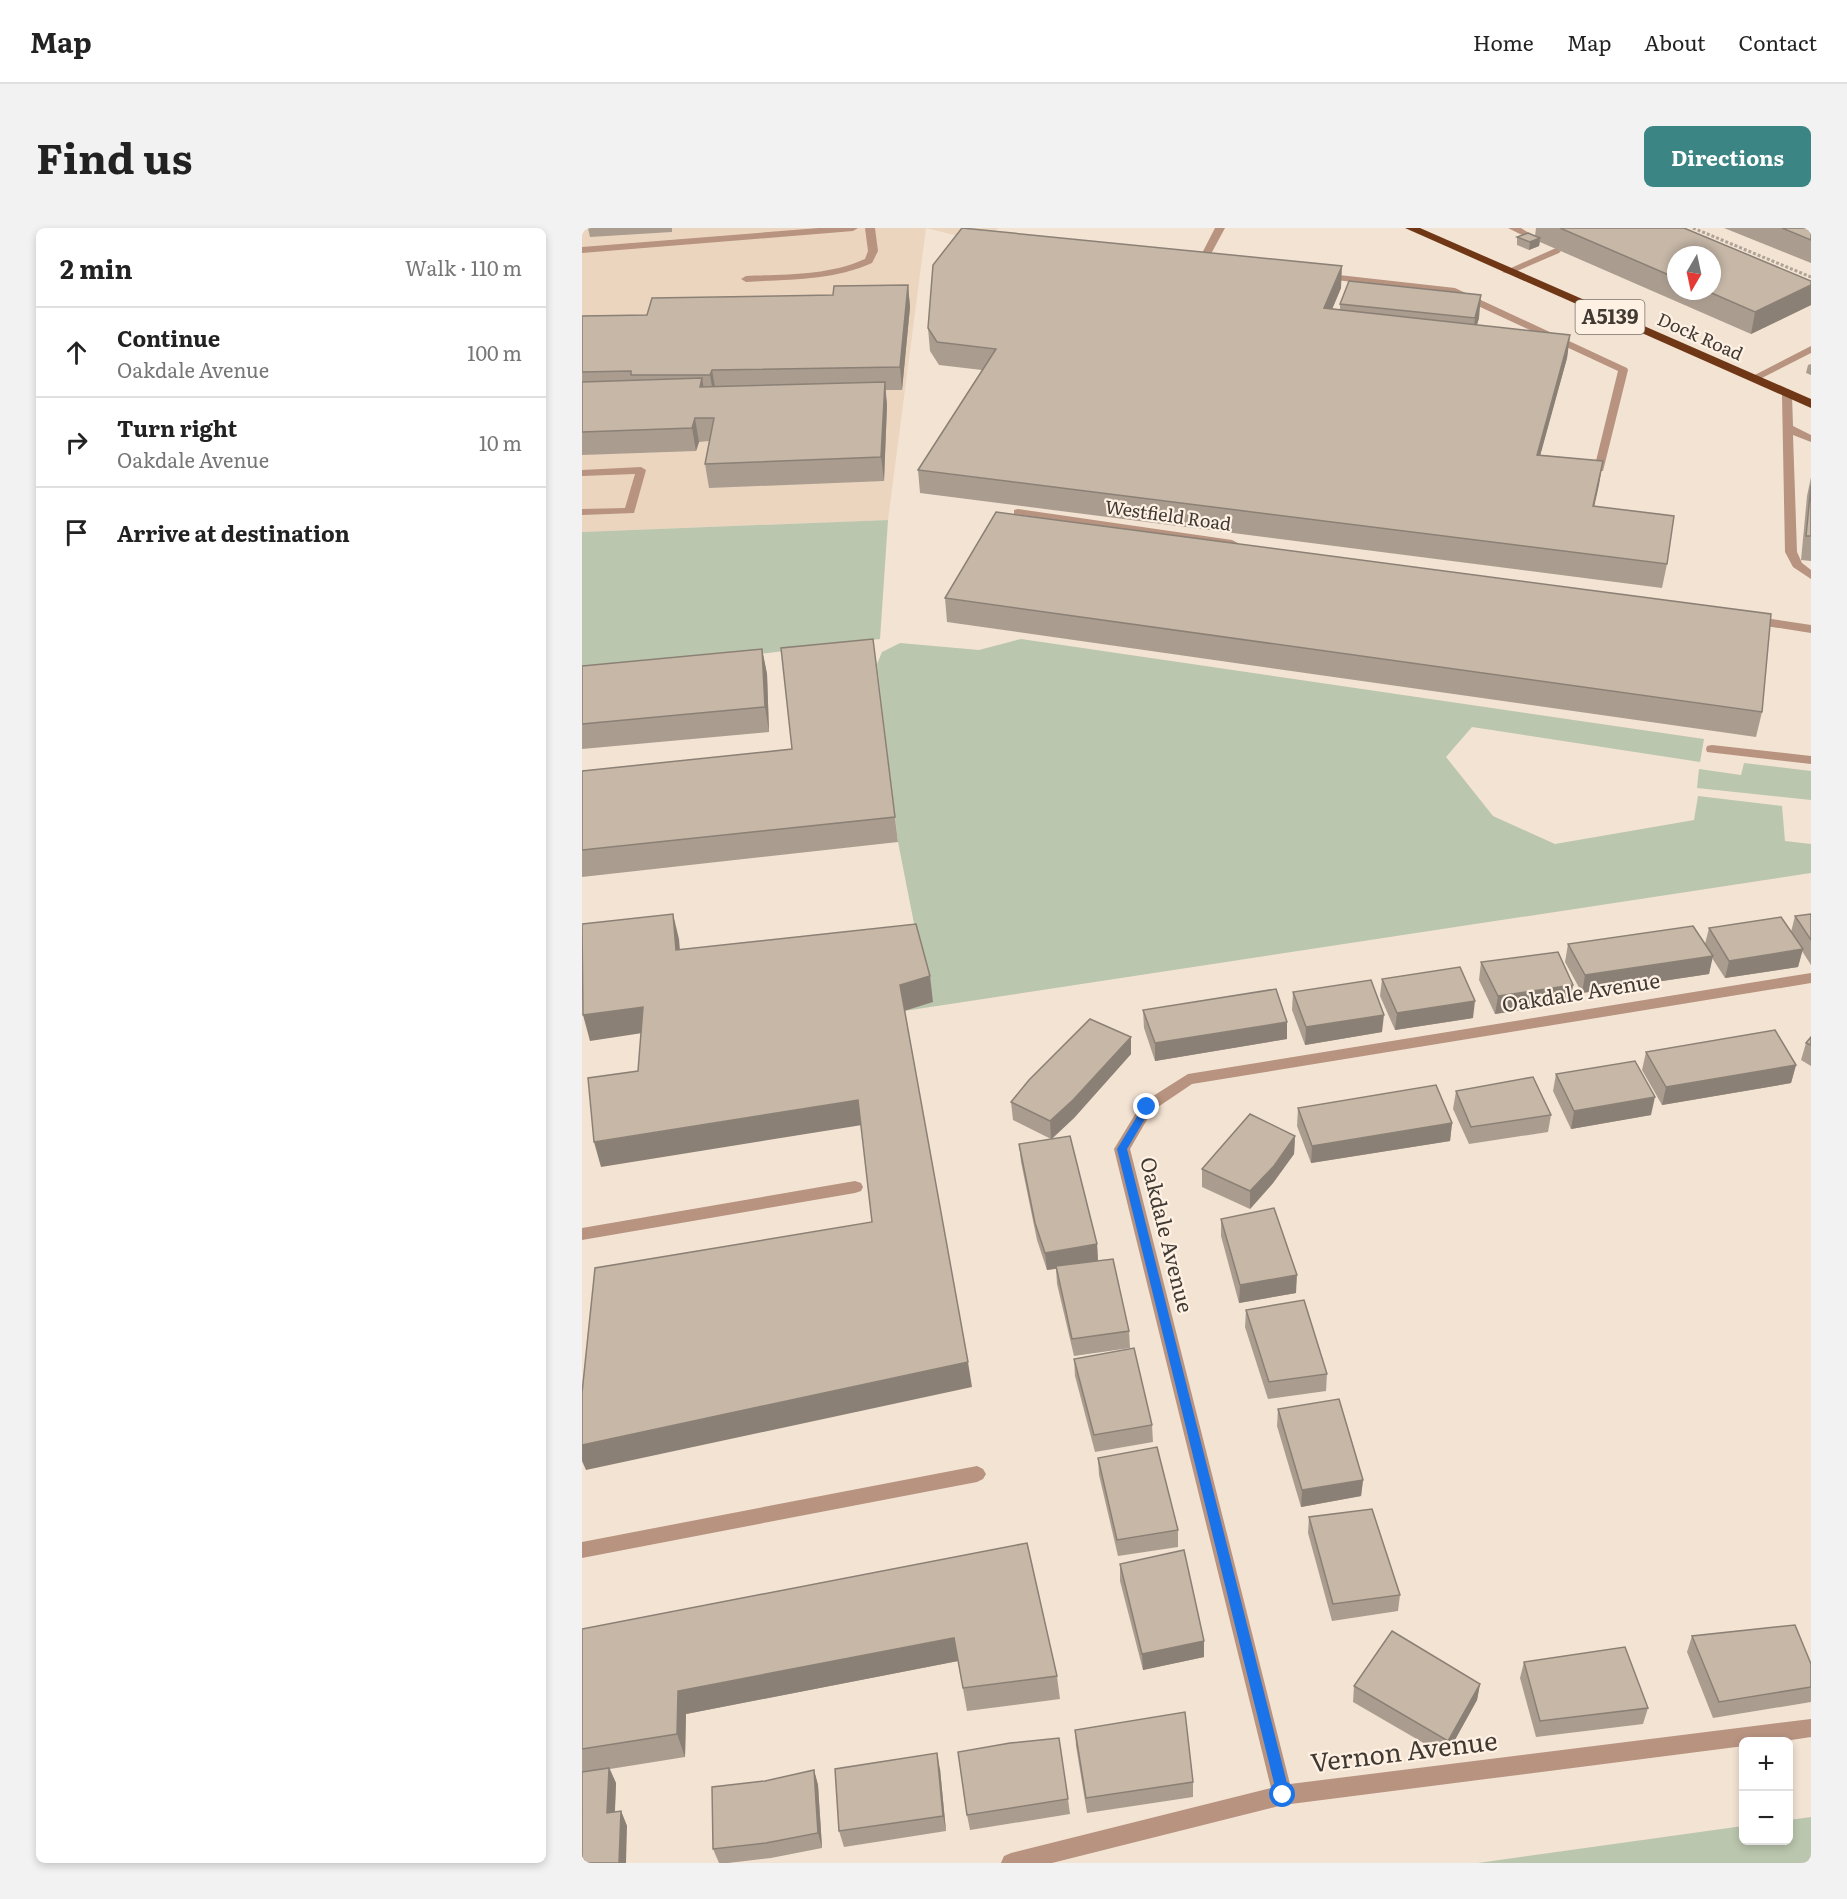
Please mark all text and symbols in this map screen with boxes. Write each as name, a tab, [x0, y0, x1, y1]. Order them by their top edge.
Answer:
text: Map	[30, 20, 92, 62]
text: Home	[1473, 26, 1534, 57]
text: Map	[1567, 26, 1611, 57]
text: About	[1644, 26, 1706, 57]
text: Contact	[1739, 26, 1817, 57]
text: Find us	[36, 125, 193, 187]
button: Directions	[1644, 126, 1811, 187]
north arrow	[1667, 246, 1721, 300]
text: 2 min	[60, 248, 133, 287]
text: Walk · 110 m	[405, 252, 522, 282]
road number: A5139	[1576, 300, 1644, 334]
street label: Dock Road	[1653, 305, 1748, 367]
text: Continue	[117, 321, 220, 354]
icon: ahead	[60, 336, 93, 369]
text: 100 m	[467, 337, 522, 367]
text: Oakdale Avenue	[117, 354, 269, 384]
text: Turn right	[117, 411, 237, 444]
icon: right	[60, 426, 93, 459]
text: 10 m	[479, 427, 522, 457]
text: Oakdale Avenue	[117, 444, 269, 474]
street label: Westfield Road	[1103, 492, 1233, 537]
icon: arrive	[60, 516, 93, 549]
text: Arrive at destination	[117, 516, 350, 549]
street label: Oakdale Avenue	[1499, 963, 1662, 1018]
route end	[1133, 1093, 1159, 1119]
street label: Oakdale Avenue	[1134, 1153, 1203, 1316]
street label: Vernon Avenue	[1308, 1719, 1499, 1780]
map controls	[1739, 1737, 1793, 1845]
button: +	[1739, 1737, 1793, 1791]
route start	[1269, 1781, 1295, 1807]
button: −	[1739, 1791, 1793, 1845]

